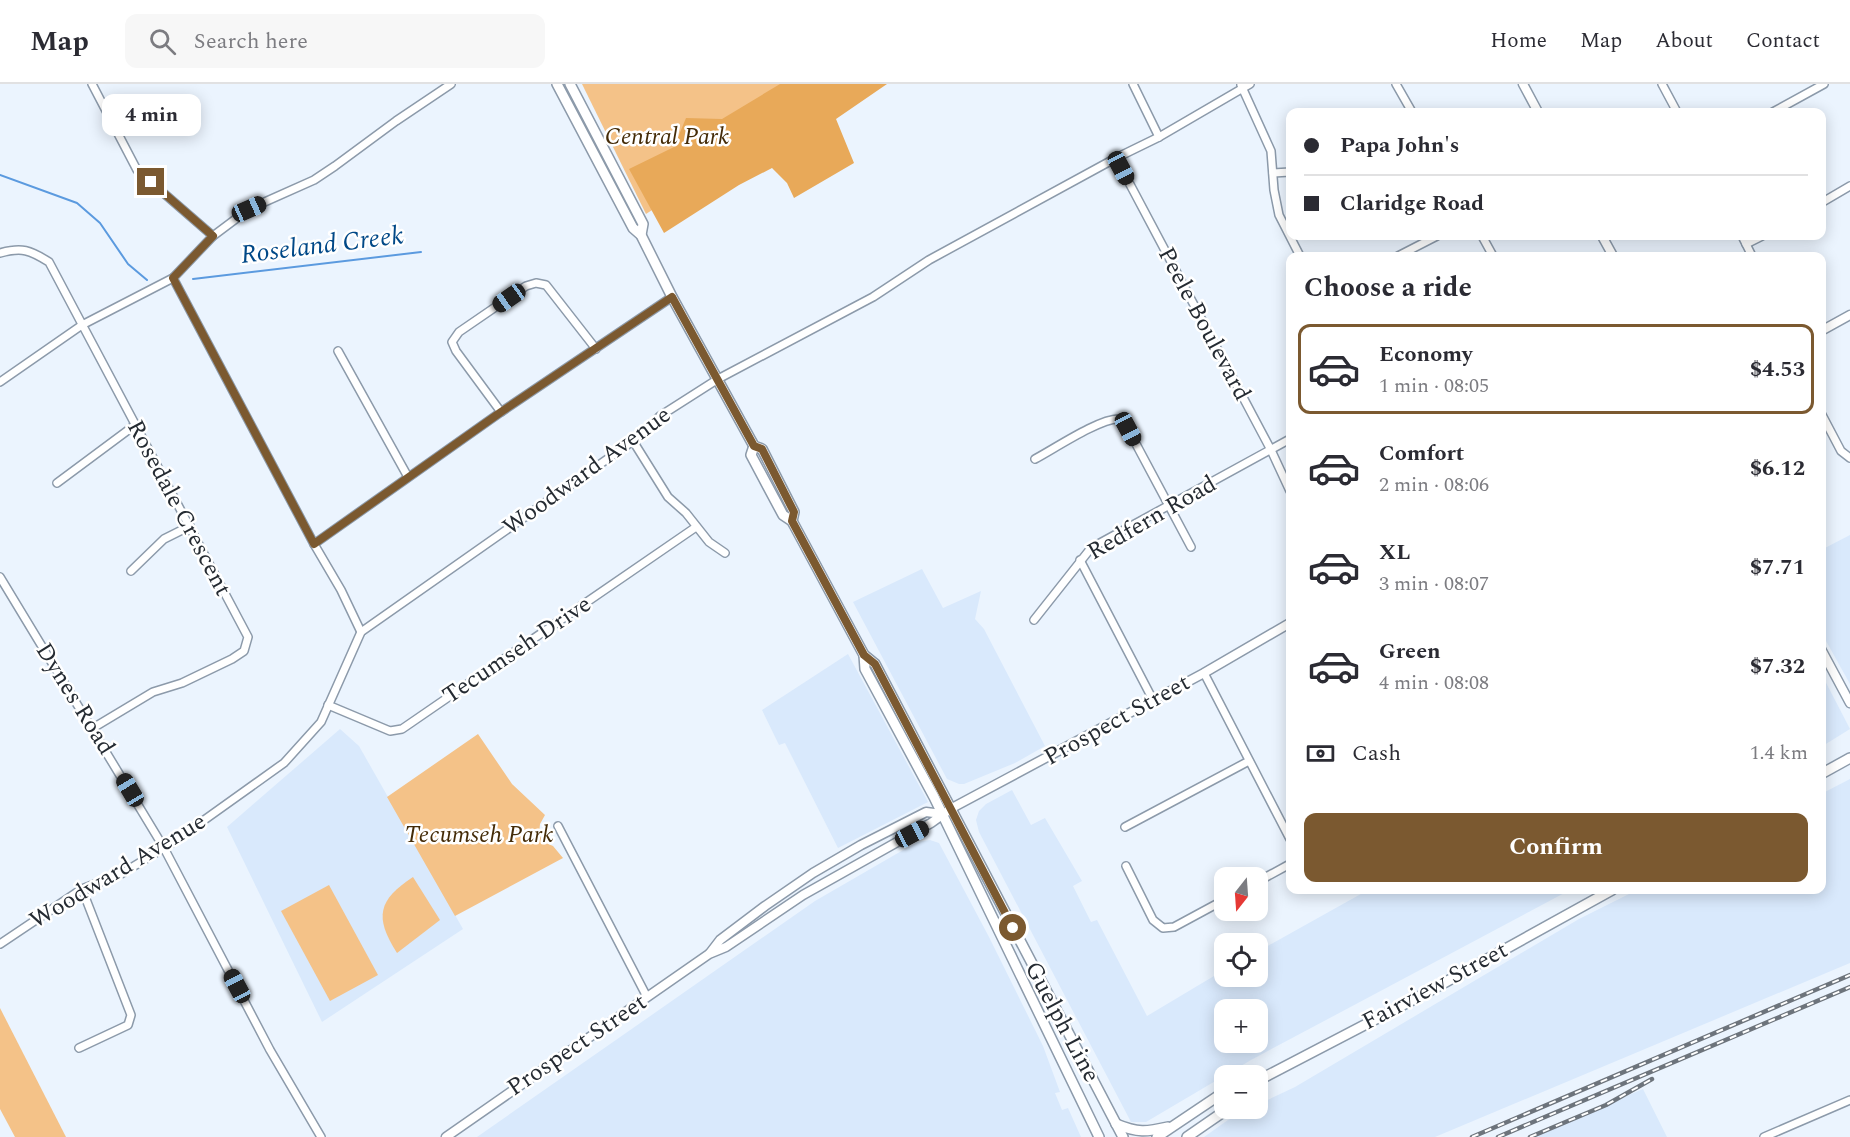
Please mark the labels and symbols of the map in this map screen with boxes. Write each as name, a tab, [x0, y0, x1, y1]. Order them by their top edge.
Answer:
callout: 4 min	[102, 95, 201, 137]
park label: Central Park	[605, 119, 729, 155]
car	[1105, 148, 1137, 188]
route end	[137, 168, 164, 195]
car	[229, 193, 269, 225]
water label: Roseland Creek	[238, 215, 406, 275]
street label: Peele Boulevard	[1148, 240, 1260, 408]
car	[489, 280, 529, 316]
street label: Woodward Avenue	[495, 397, 679, 545]
car	[1112, 409, 1144, 449]
street label: Rosedale Crescent	[117, 413, 241, 603]
street label: Redfern Road	[1081, 466, 1223, 570]
street label: Tecumseh Drive	[435, 587, 599, 713]
street label: Dynes Road	[26, 636, 124, 762]
street label: Prospect Street	[1037, 665, 1197, 775]
car	[113, 770, 147, 810]
street label: Woodward Avenue	[23, 804, 213, 938]
park label: Tecumseh Park	[405, 817, 553, 853]
car	[892, 818, 932, 850]
north arrow	[1214, 867, 1268, 921]
route start	[999, 914, 1026, 941]
street label: Fairview Street	[1356, 932, 1514, 1040]
street label: Guelph Line	[1015, 955, 1109, 1089]
car	[221, 966, 253, 1006]
street label: Prospect Street	[500, 985, 654, 1105]

